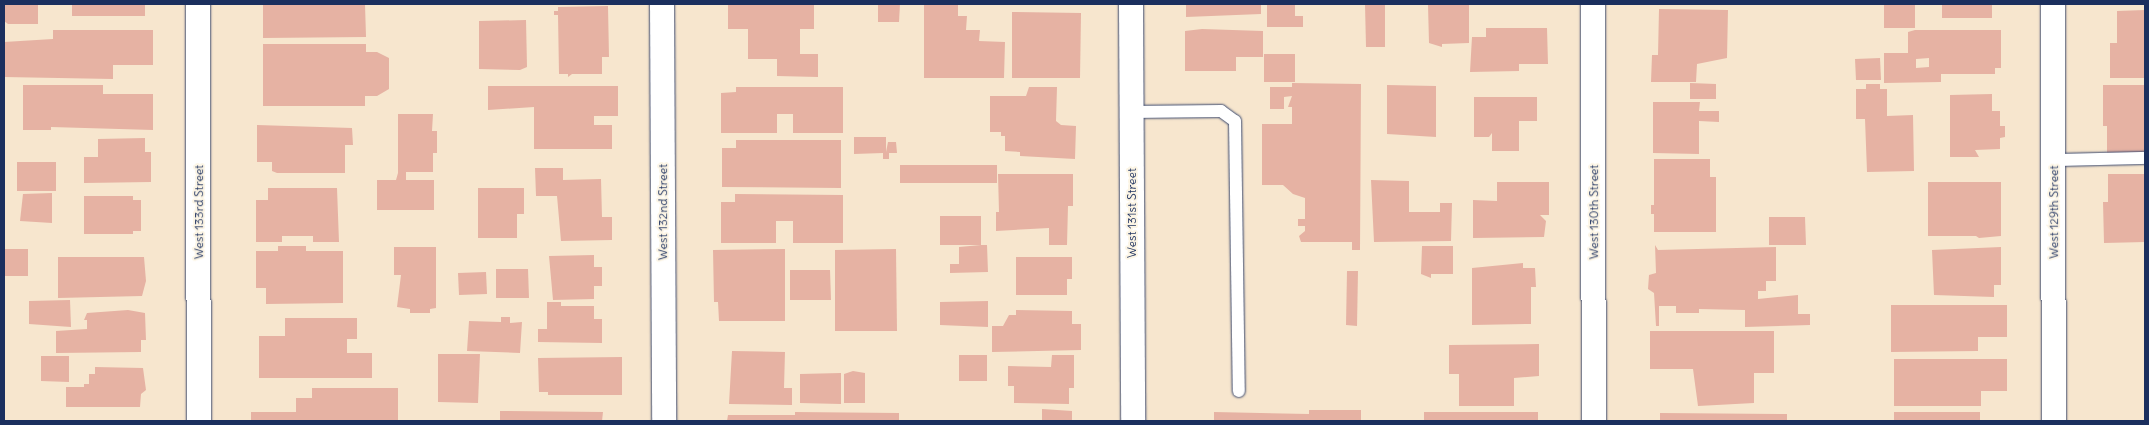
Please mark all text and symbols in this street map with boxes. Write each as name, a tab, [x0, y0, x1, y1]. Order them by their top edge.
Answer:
street label: West 132nd Street	[656, 164, 670, 260]
street label: West 133rd Street	[192, 165, 206, 259]
street label: West 130th Street	[1587, 165, 1601, 259]
street label: West 129th Street	[2047, 165, 2061, 259]
street label: West 131st Street	[1125, 168, 1139, 258]

